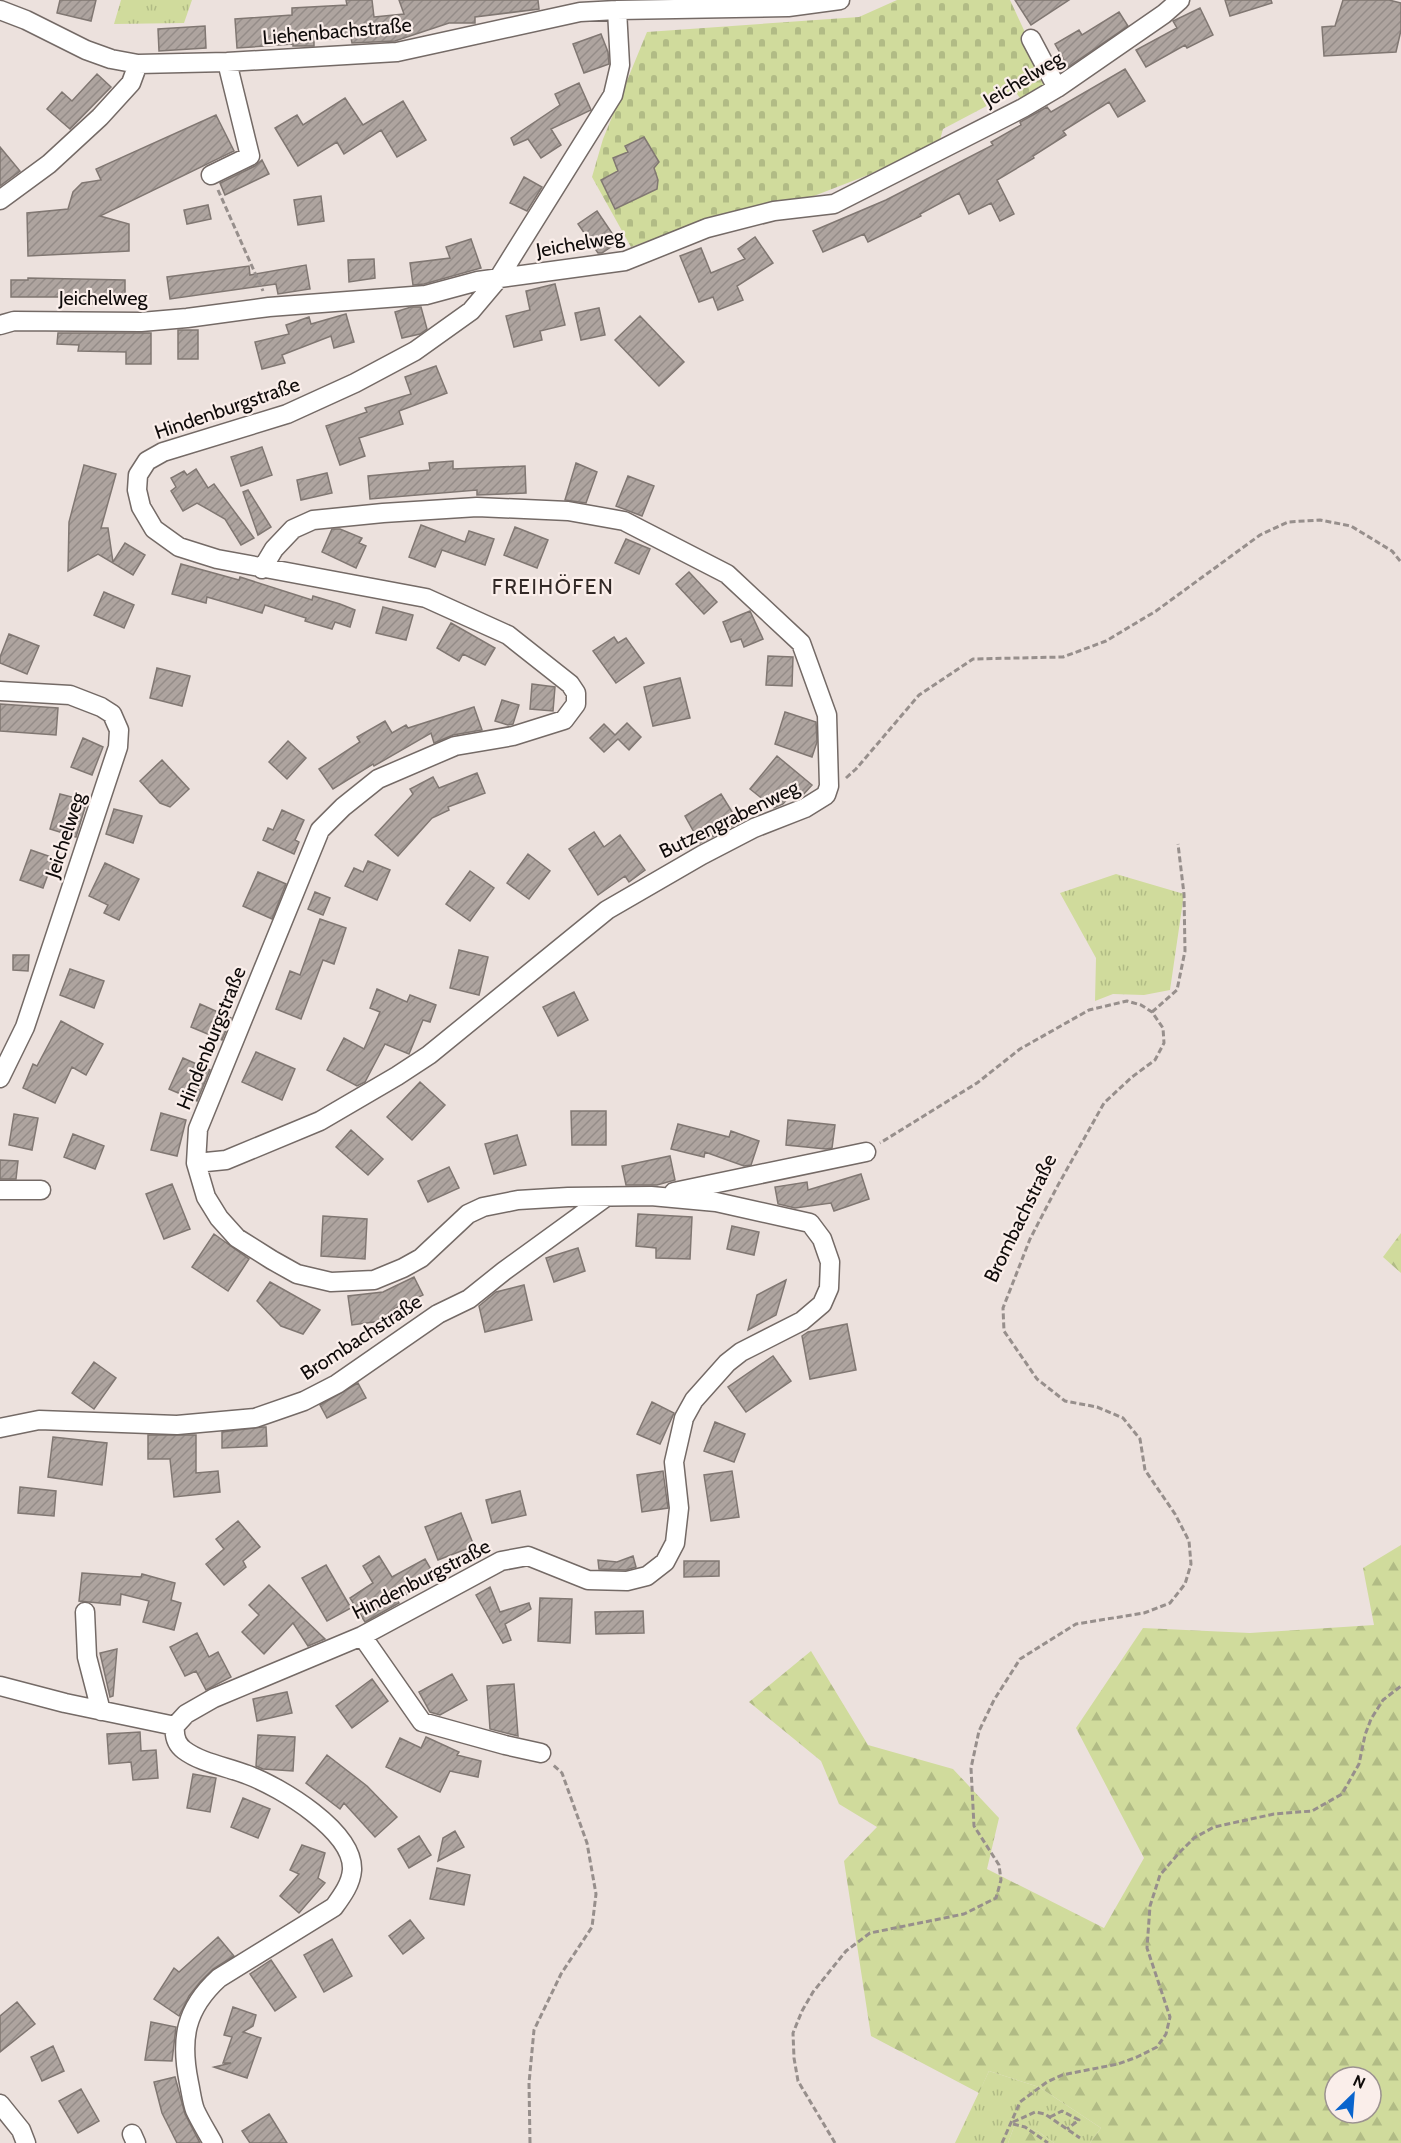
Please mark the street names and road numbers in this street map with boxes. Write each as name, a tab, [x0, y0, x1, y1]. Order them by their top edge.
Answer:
street label: Liehenbachstraße	[261, 13, 413, 49]
street label: Jeichelweg	[978, 45, 1068, 113]
street label: Jeichelweg	[533, 223, 627, 263]
street label: Jeichelweg	[58, 286, 148, 310]
street label: Hindenburgstraße	[151, 372, 303, 444]
street label: Butzengrabenweg	[655, 774, 804, 863]
street label: Jeichelweg	[40, 788, 90, 882]
street label: Hindenburgstraße	[171, 963, 251, 1113]
street label: Brombachstraße	[979, 1150, 1061, 1286]
street label: Brombachstraße	[296, 1289, 426, 1385]
street label: Hindenburgstraße	[348, 1534, 494, 1624]

